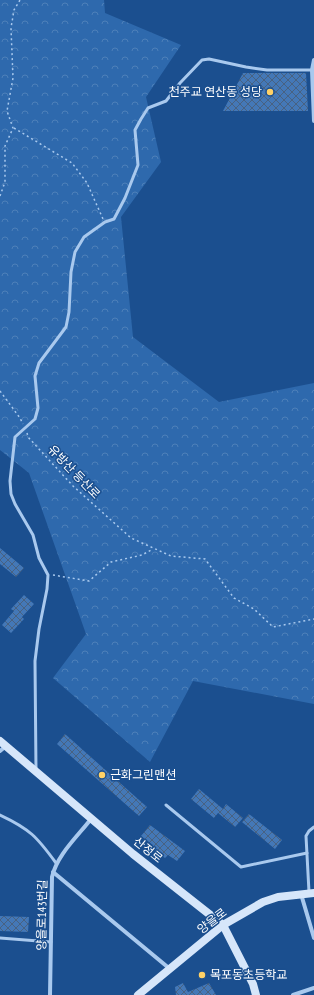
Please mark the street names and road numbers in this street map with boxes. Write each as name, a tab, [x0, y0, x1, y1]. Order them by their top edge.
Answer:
street label: 유방산 등산로	[45, 442, 104, 502]
street label: 산정로	[131, 833, 166, 866]
street label: 양을로143번길	[33, 879, 50, 951]
street label: 양을로	[194, 905, 229, 937]

